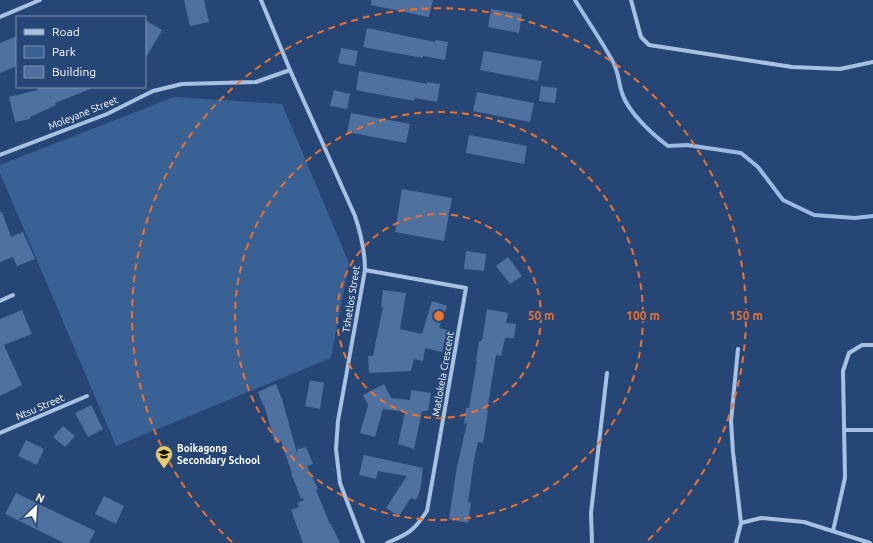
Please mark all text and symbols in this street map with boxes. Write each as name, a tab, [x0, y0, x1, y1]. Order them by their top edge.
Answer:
legend	[16, 16, 146, 88]
text: Road	[52, 25, 80, 38]
text: Park	[52, 45, 76, 58]
text: Building	[52, 65, 96, 78]
street label: Moleyane Street	[47, 94, 119, 132]
street label: Tshetlos Street	[340, 265, 362, 333]
centre of rings	[432, 309, 446, 323]
text: 50 m	[528, 309, 554, 322]
text: 100 m	[626, 309, 660, 322]
text: 150 m	[729, 309, 763, 322]
street label: Matlokela Crescent	[430, 331, 456, 417]
street label: Ntsu Street	[14, 392, 66, 422]
place label: Boikagong Secondary School	[177, 443, 260, 466]
school or university icon: Boikagong Secondary School	[154, 444, 174, 469]
north arrow	[16, 487, 56, 527]
text: N	[34, 491, 46, 505]

